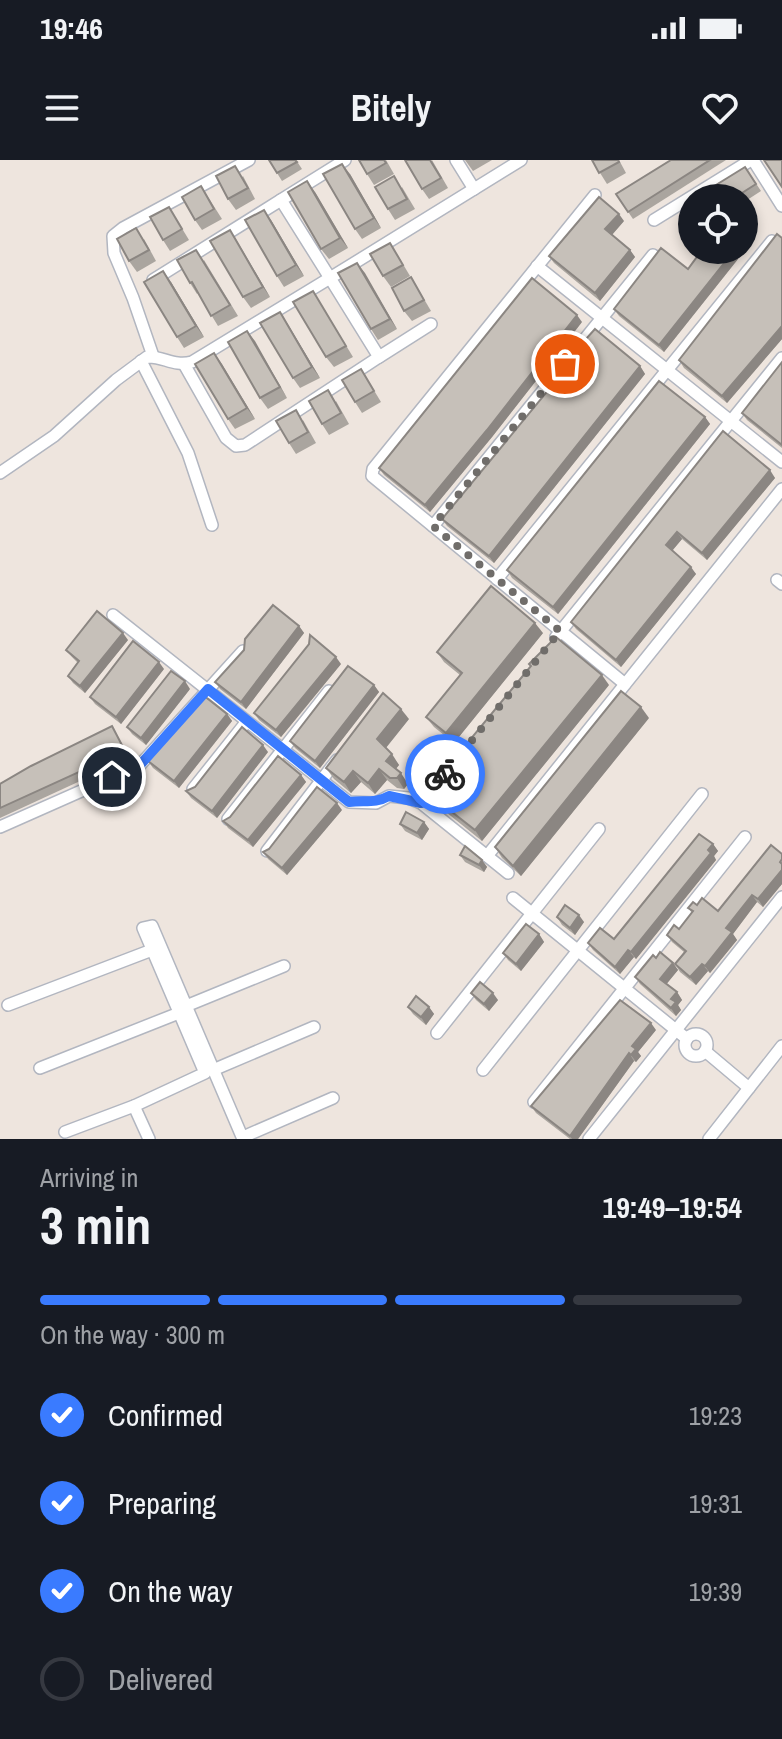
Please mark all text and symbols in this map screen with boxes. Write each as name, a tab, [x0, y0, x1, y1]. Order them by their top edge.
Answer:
text: 19:46	[40, 8, 103, 48]
text: Bitely	[351, 84, 431, 132]
icon: menu	[40, 86, 84, 130]
icon: heart	[698, 86, 742, 130]
map controls	[678, 184, 758, 264]
button: locate	[678, 184, 758, 264]
pin	[531, 330, 599, 398]
icon: bag	[543, 342, 587, 386]
courier	[405, 734, 485, 814]
pin	[78, 743, 146, 811]
icon: bike	[423, 752, 467, 796]
icon: home	[90, 755, 134, 799]
text: Arriving in	[40, 1160, 138, 1195]
text: 19:49–19:54	[603, 1187, 742, 1227]
text: 3 min	[40, 1190, 151, 1260]
text: On the way · 300 m	[40, 1317, 225, 1352]
icon: check	[40, 1393, 84, 1437]
text: Confirmed	[108, 1395, 223, 1435]
text: 19:23	[689, 1398, 742, 1433]
icon: check	[40, 1481, 84, 1525]
text: Preparing	[108, 1483, 216, 1523]
text: 19:31	[689, 1486, 742, 1521]
icon: check	[40, 1569, 84, 1613]
text: On the way	[108, 1571, 232, 1611]
text: 19:39	[689, 1574, 742, 1609]
text: Delivered	[108, 1659, 213, 1699]

